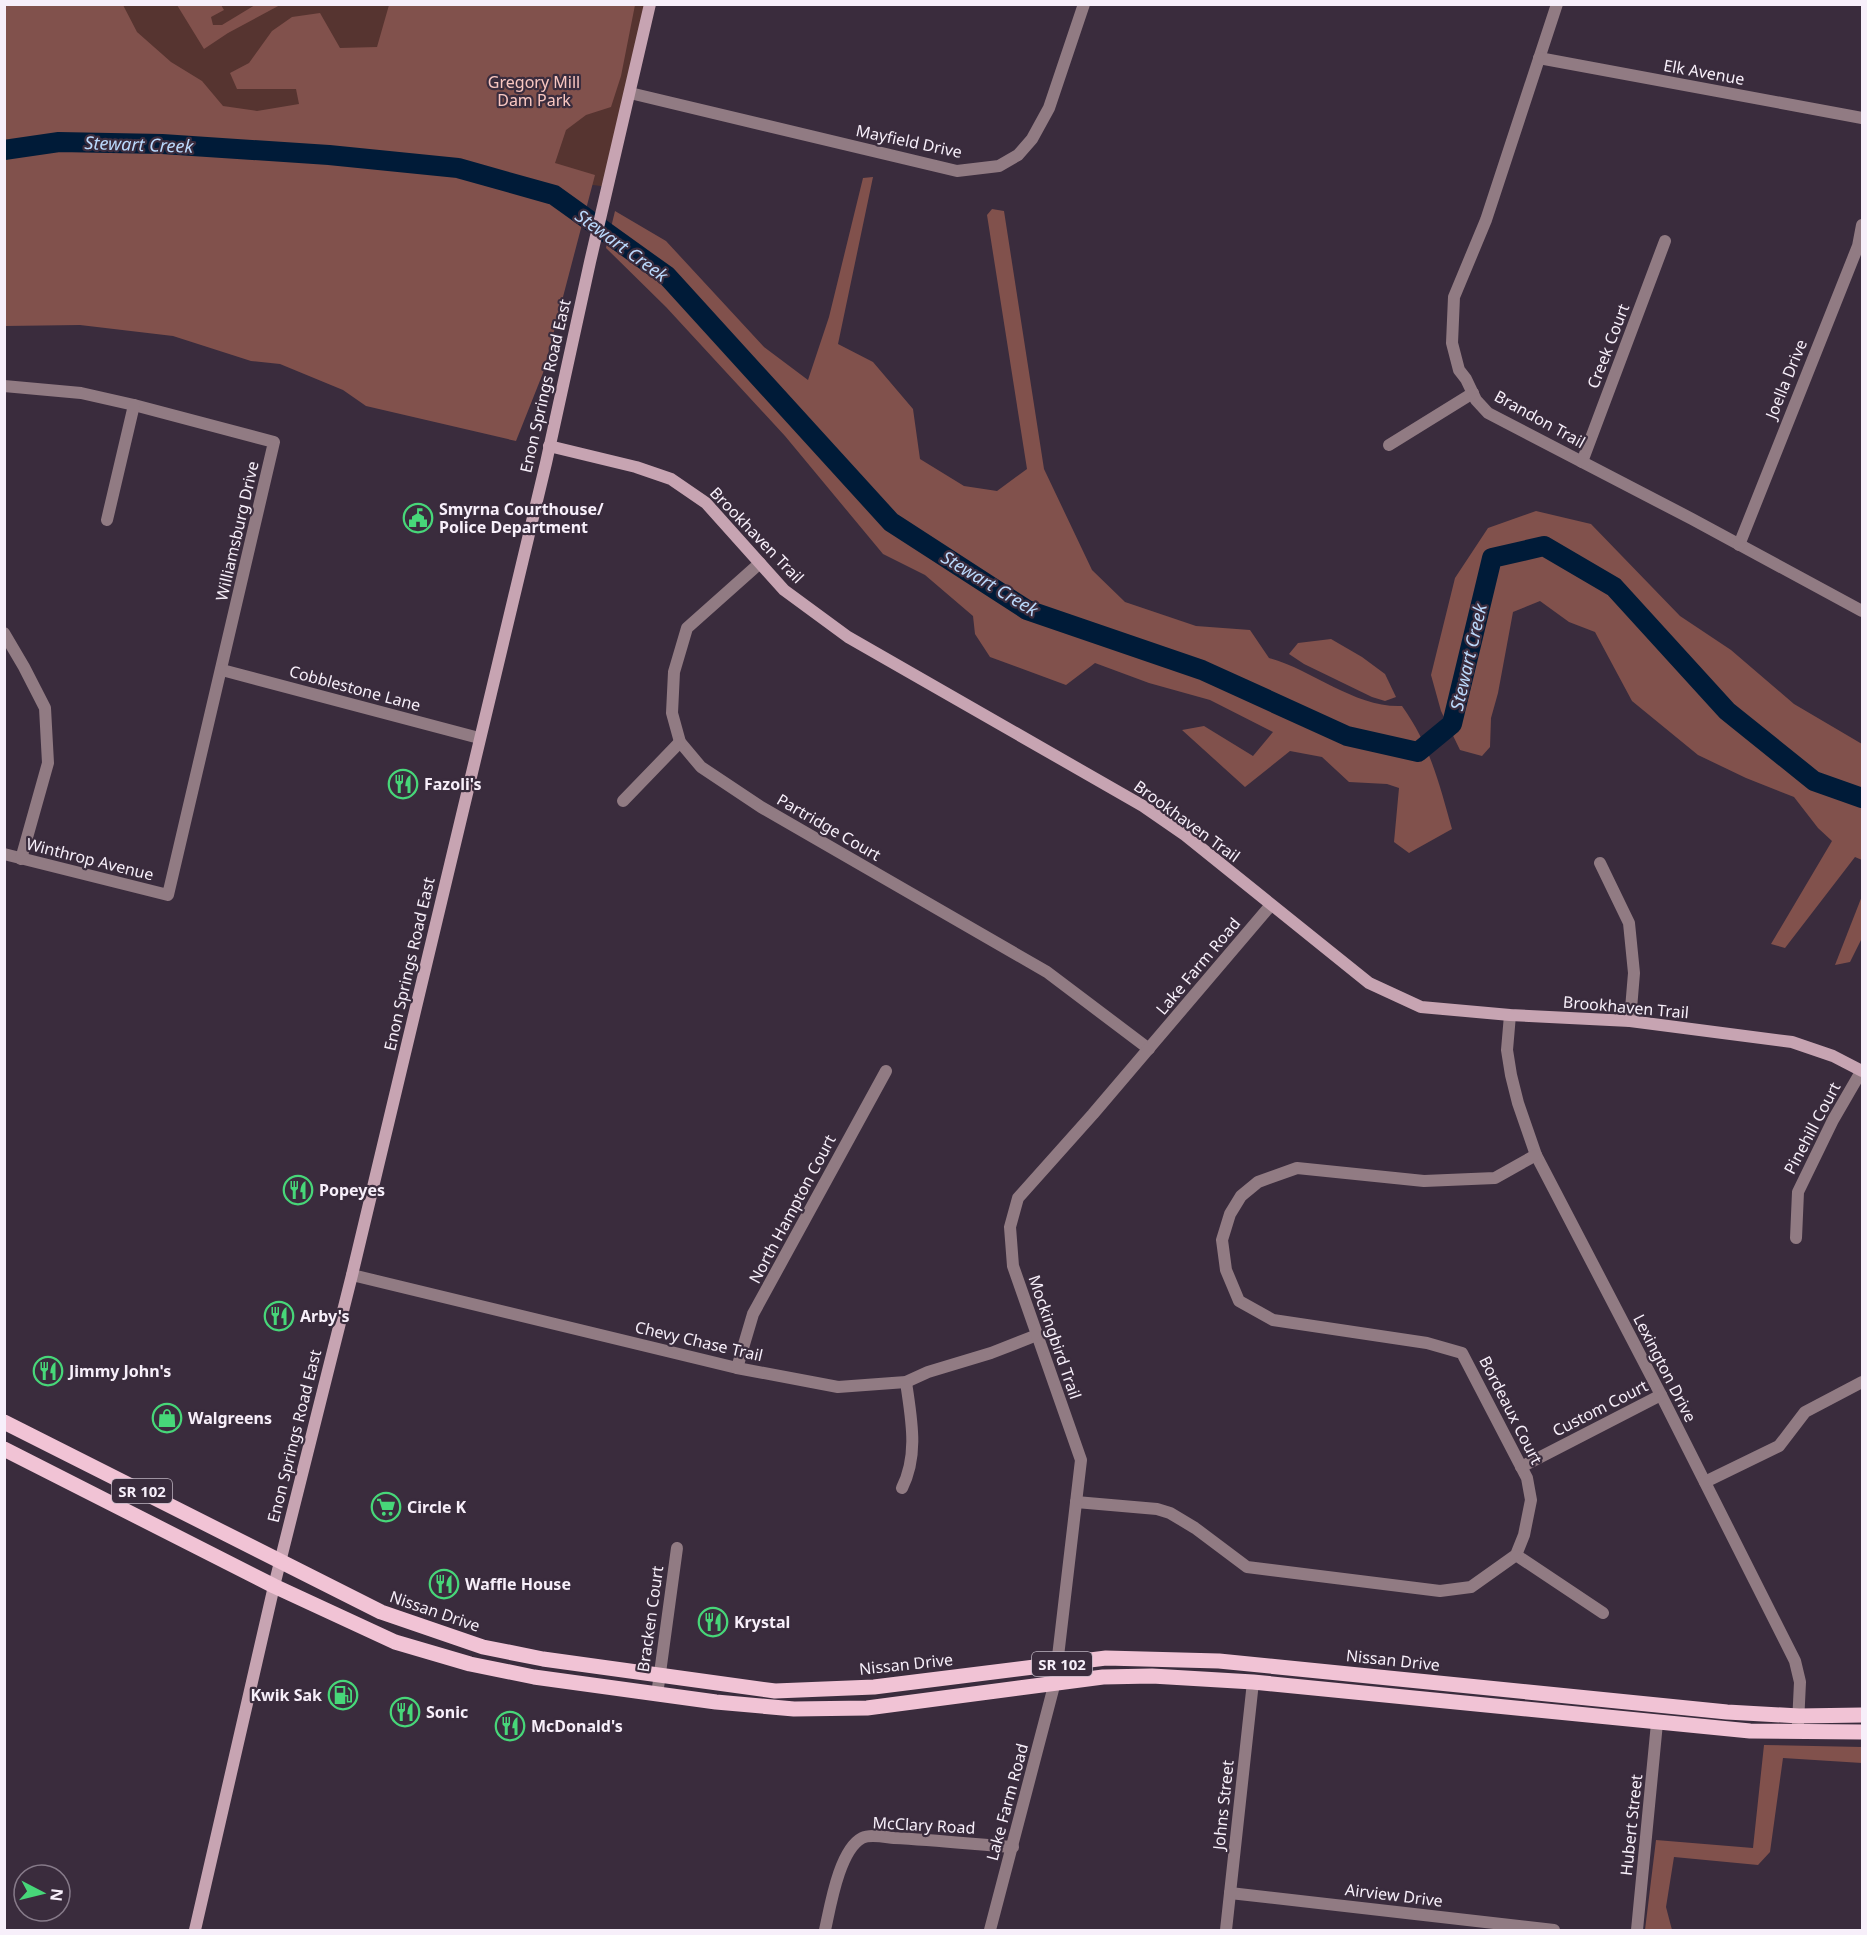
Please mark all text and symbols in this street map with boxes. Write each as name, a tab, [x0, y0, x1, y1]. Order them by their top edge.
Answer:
street label: Elk Avenue	[1662, 54, 1746, 90]
park label: Gregory Mill Dam Park	[488, 71, 580, 111]
street label: Mayfield Drive	[854, 119, 964, 163]
water label: Stewart Creek	[84, 130, 195, 158]
water label: Stewart Creek	[571, 203, 674, 287]
street label: Enon Springs Road East	[514, 297, 576, 475]
street label: Creek Court	[1582, 300, 1634, 392]
street label: Joella Drive	[1759, 336, 1812, 424]
street label: Brandon Trail	[1491, 385, 1589, 453]
street label: Williamsburg Drive	[210, 459, 264, 603]
street label: Brookhaven Trail	[705, 482, 809, 588]
place label: Smyrna Courthouse/ Police Department	[439, 498, 604, 538]
public building icon: Smyrna Courthouse/ Police Department	[402, 502, 434, 534]
water label: Stewart Creek	[937, 545, 1044, 622]
water label: Stewart Creek	[1444, 600, 1492, 713]
street label: Cobblestone Lane	[287, 660, 423, 716]
restaurant icon: Fazoli's	[387, 768, 419, 800]
place label: Fazoli's	[424, 773, 482, 795]
street label: Brookhaven Trail	[1129, 775, 1245, 867]
street label: Partridge Court	[773, 788, 885, 866]
street label: Winthrop Avenue	[24, 833, 156, 885]
street label: Enon Springs Road East	[378, 875, 440, 1053]
street label: Lake Farm Road	[1151, 913, 1245, 1019]
street label: Brookhaven Trail	[1562, 991, 1690, 1023]
street label: Pinehill Court	[1779, 1078, 1846, 1178]
street label: North Hampton Court	[743, 1131, 841, 1287]
restaurant icon: Popeyes	[282, 1174, 314, 1206]
place label: Popeyes	[319, 1179, 385, 1201]
street label: Mockingbird Trail	[1023, 1272, 1087, 1402]
restaurant icon: Arby's	[263, 1300, 295, 1332]
place label: Arby's	[300, 1305, 350, 1327]
street label: Lexington Drive	[1628, 1310, 1702, 1426]
street label: Chevy Chase Trail	[633, 1316, 765, 1366]
street label: Enon Springs Road East	[262, 1347, 326, 1525]
street label: Bordeaux Court	[1474, 1352, 1548, 1468]
restaurant icon: Jimmy John's	[32, 1355, 64, 1387]
place label: Jimmy John's	[67, 1360, 171, 1382]
street label: Custom Court	[1549, 1374, 1652, 1441]
shop icon: Walgreens	[151, 1402, 183, 1434]
place label: Walgreens	[188, 1407, 272, 1429]
road number: SR 102	[112, 1479, 172, 1503]
supermarket icon: Circle K	[370, 1491, 402, 1523]
place label: Circle K	[407, 1496, 467, 1518]
street label: Bracken Court	[632, 1564, 668, 1674]
restaurant icon: Waffle House	[428, 1568, 460, 1600]
place label: Waffle House	[465, 1573, 571, 1595]
street label: Nissan Drive	[387, 1585, 483, 1637]
restaurant icon: Krystal	[697, 1606, 729, 1638]
place label: Krystal	[734, 1611, 790, 1633]
street label: Nissan Drive	[1345, 1644, 1441, 1676]
street label: Nissan Drive	[858, 1648, 954, 1680]
road number: SR 102	[1032, 1652, 1092, 1676]
fuel station icon: Kwik Sak	[327, 1679, 359, 1711]
place label: Kwik Sak	[250, 1684, 322, 1706]
restaurant icon: Sonic	[389, 1696, 421, 1728]
place label: Sonic	[426, 1701, 468, 1723]
restaurant icon: McDonald's	[494, 1710, 526, 1742]
place label: McDonald's	[531, 1715, 623, 1737]
street label: Lake Farm Road	[981, 1741, 1033, 1863]
street label: Johns Street	[1207, 1759, 1239, 1853]
street label: Hubert Street	[1615, 1773, 1647, 1877]
street label: McClary Road	[872, 1811, 976, 1839]
north arrow	[12, 1863, 72, 1923]
street label: Airview Drive	[1344, 1878, 1444, 1912]
text: N	[45, 1887, 69, 1903]

